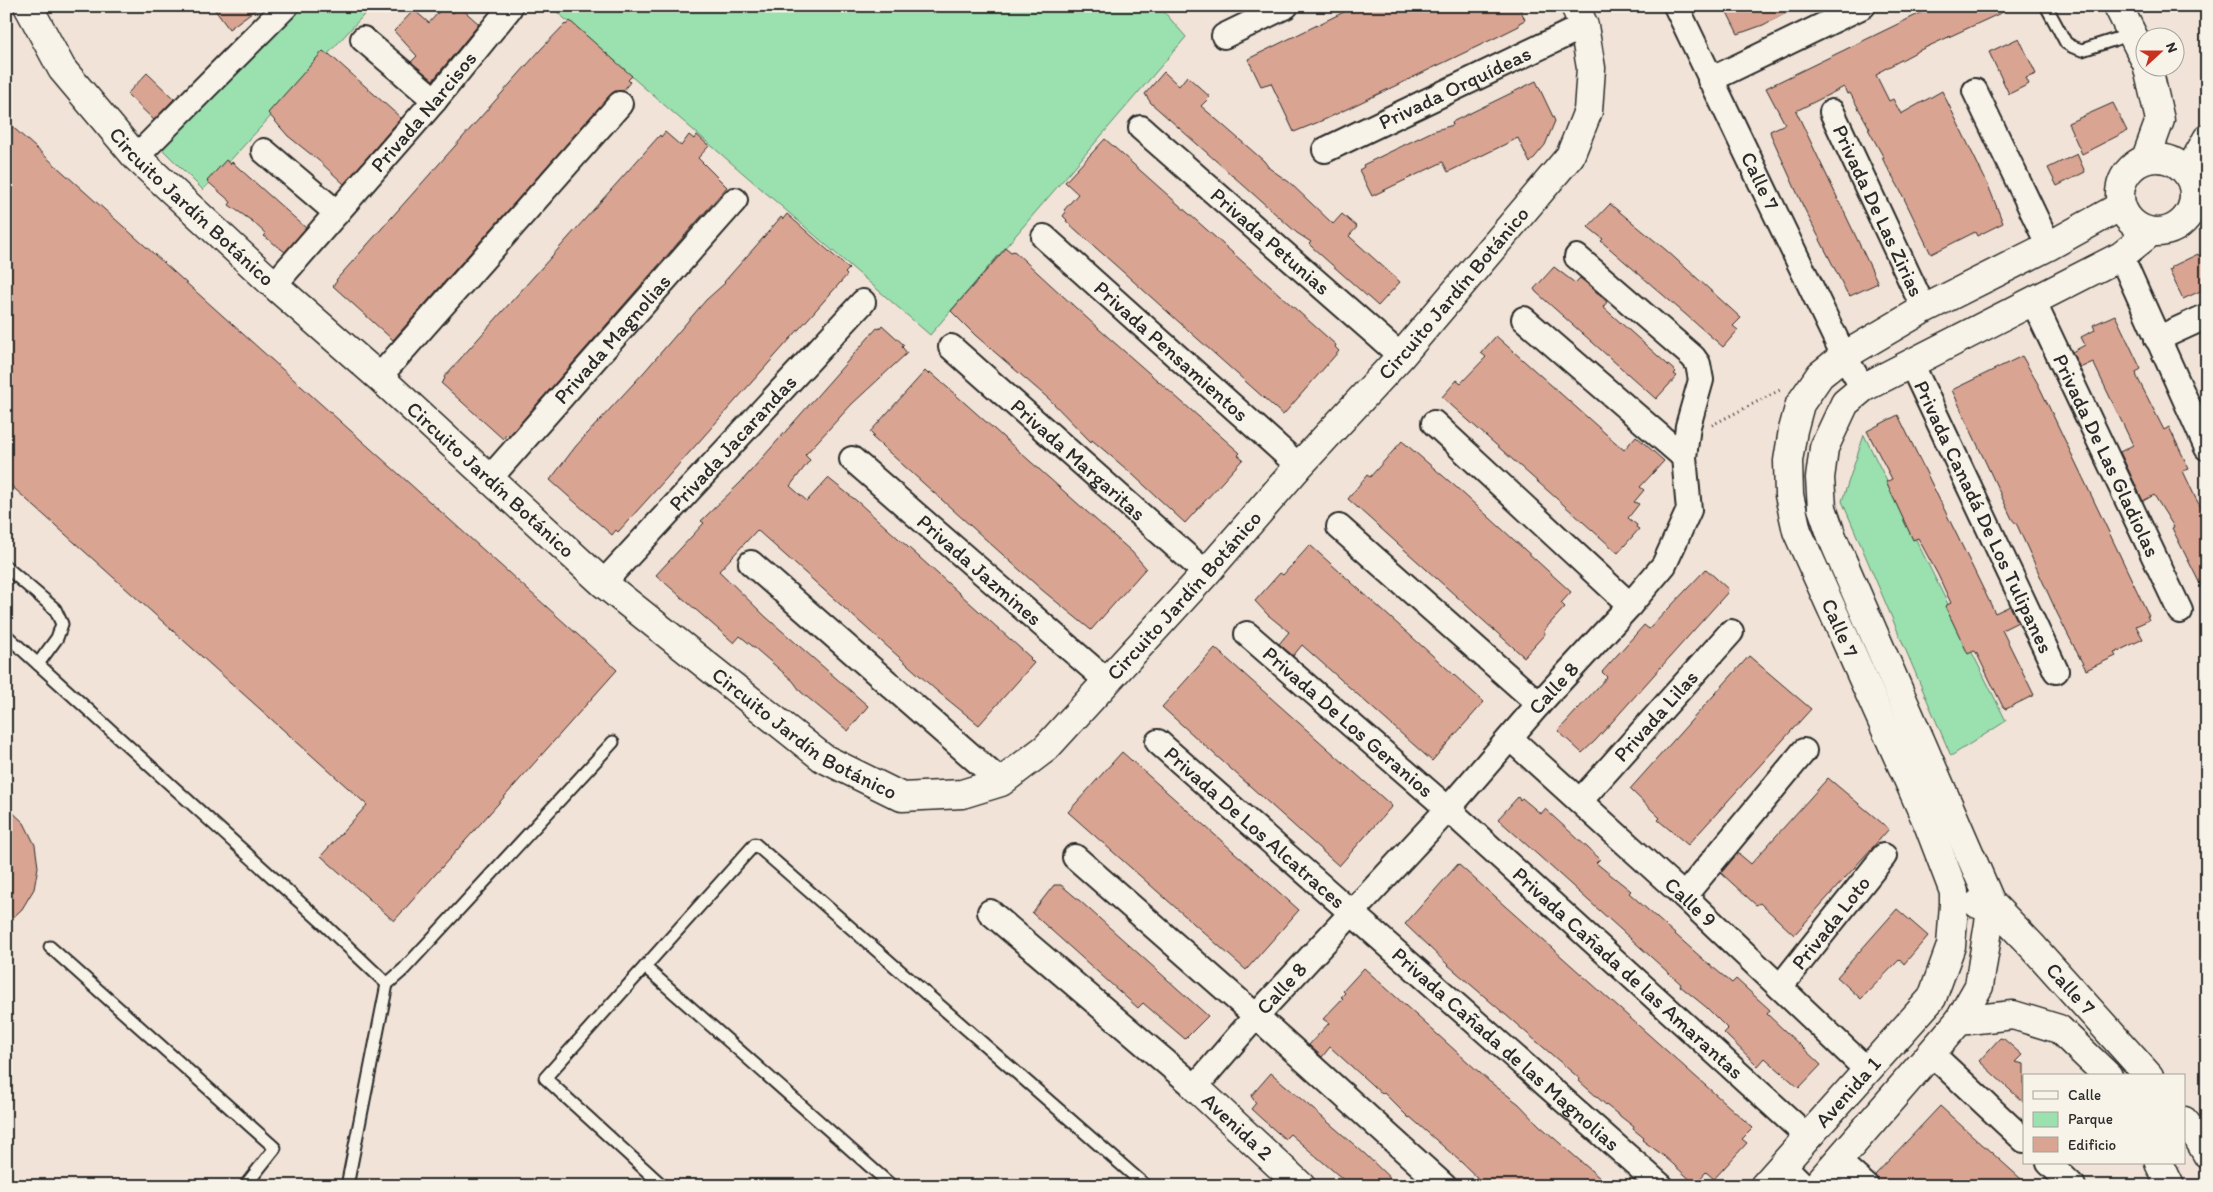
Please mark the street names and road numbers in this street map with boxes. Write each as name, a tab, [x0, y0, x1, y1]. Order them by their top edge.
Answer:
street label: Privada Orquídeas	[1374, 40, 1535, 134]
street label: Privada Narcisos	[365, 46, 482, 177]
street label: Privada De Las Zirias	[1828, 121, 1929, 301]
street label: Circuito Jardín Botánico	[104, 122, 280, 291]
street label: Calle 7	[1736, 148, 1785, 214]
street label: Privada Petunias	[1206, 182, 1336, 300]
street label: Circuito Jardín Botánico	[1373, 201, 1534, 385]
street label: Privada Magnolias	[548, 269, 676, 409]
street label: Privada Pensamientos	[1089, 275, 1254, 427]
street label: Privada De Las Gladiolas	[2048, 350, 2166, 561]
street label: Privada Jacarandas	[663, 369, 801, 516]
street label: Privada Canadá De Los Tulipanes	[1909, 376, 2059, 657]
street label: Privada Margaritas	[1006, 393, 1151, 526]
street label: Circuito Jardín Botánico	[402, 396, 580, 563]
street label: Circuito Jardín Botánico	[1101, 505, 1267, 685]
street label: Privada Jazmines	[912, 509, 1047, 631]
street label: Calle 7	[1817, 595, 1864, 661]
street label: Privada De Los Geranios	[1258, 641, 1439, 803]
street label: Calle 8	[1523, 656, 1584, 719]
street label: Circuito Jardín Botánico	[707, 662, 901, 805]
street label: Privada Lilas	[1608, 665, 1703, 767]
street label: Privada De Los Alcatraces	[1159, 740, 1351, 913]
street label: Privada Cañada de las Amarantas	[1508, 861, 1749, 1084]
street label: Privada Loto	[1786, 871, 1875, 974]
street label: Calle 9	[1660, 872, 1722, 932]
street label: Privada Cañada de las Magnolias	[1387, 942, 1625, 1156]
street label: Calle 8	[1251, 956, 1312, 1019]
street label: Calle 7	[2041, 957, 2101, 1020]
street label: Avenida 1	[1809, 1051, 1886, 1132]
street label: Avenida 2	[1197, 1087, 1278, 1165]

